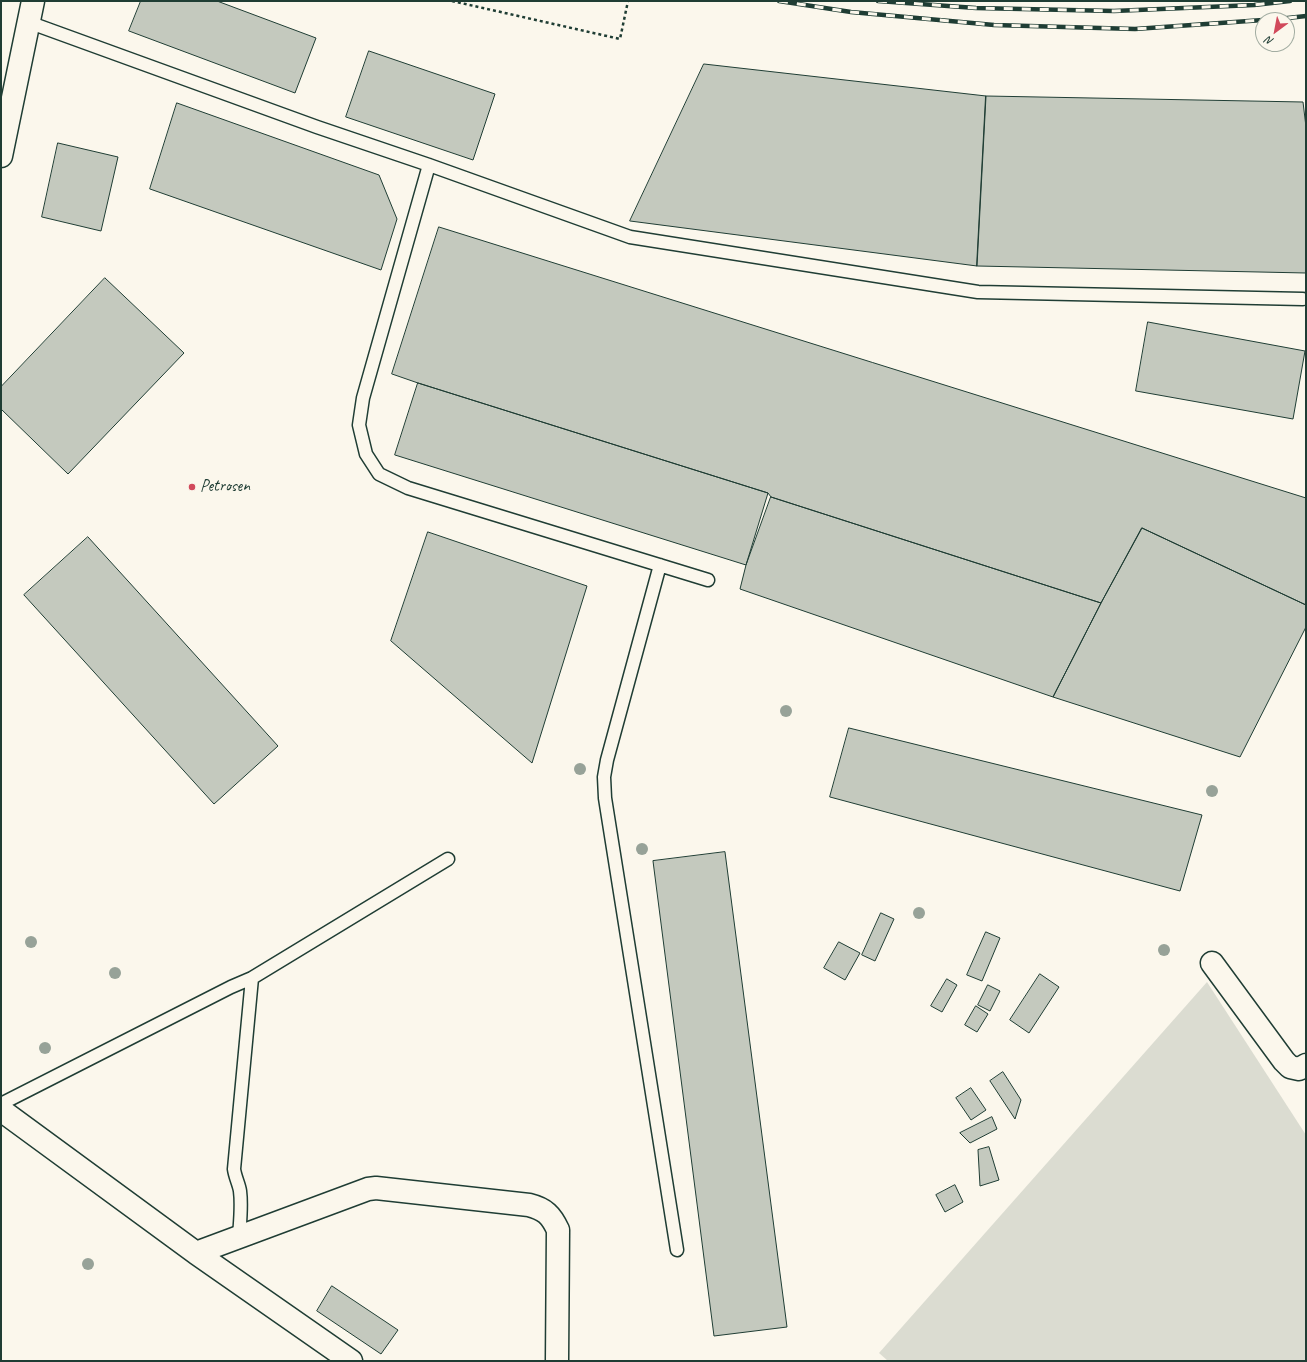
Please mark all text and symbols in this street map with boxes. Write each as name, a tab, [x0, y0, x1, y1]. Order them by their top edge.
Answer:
north arrow	[1255, 12, 1295, 52]
text: N	[1263, 34, 1276, 49]
place label: Petrosen	[200, 477, 250, 497]
marker: Petrosen	[187, 482, 197, 492]

